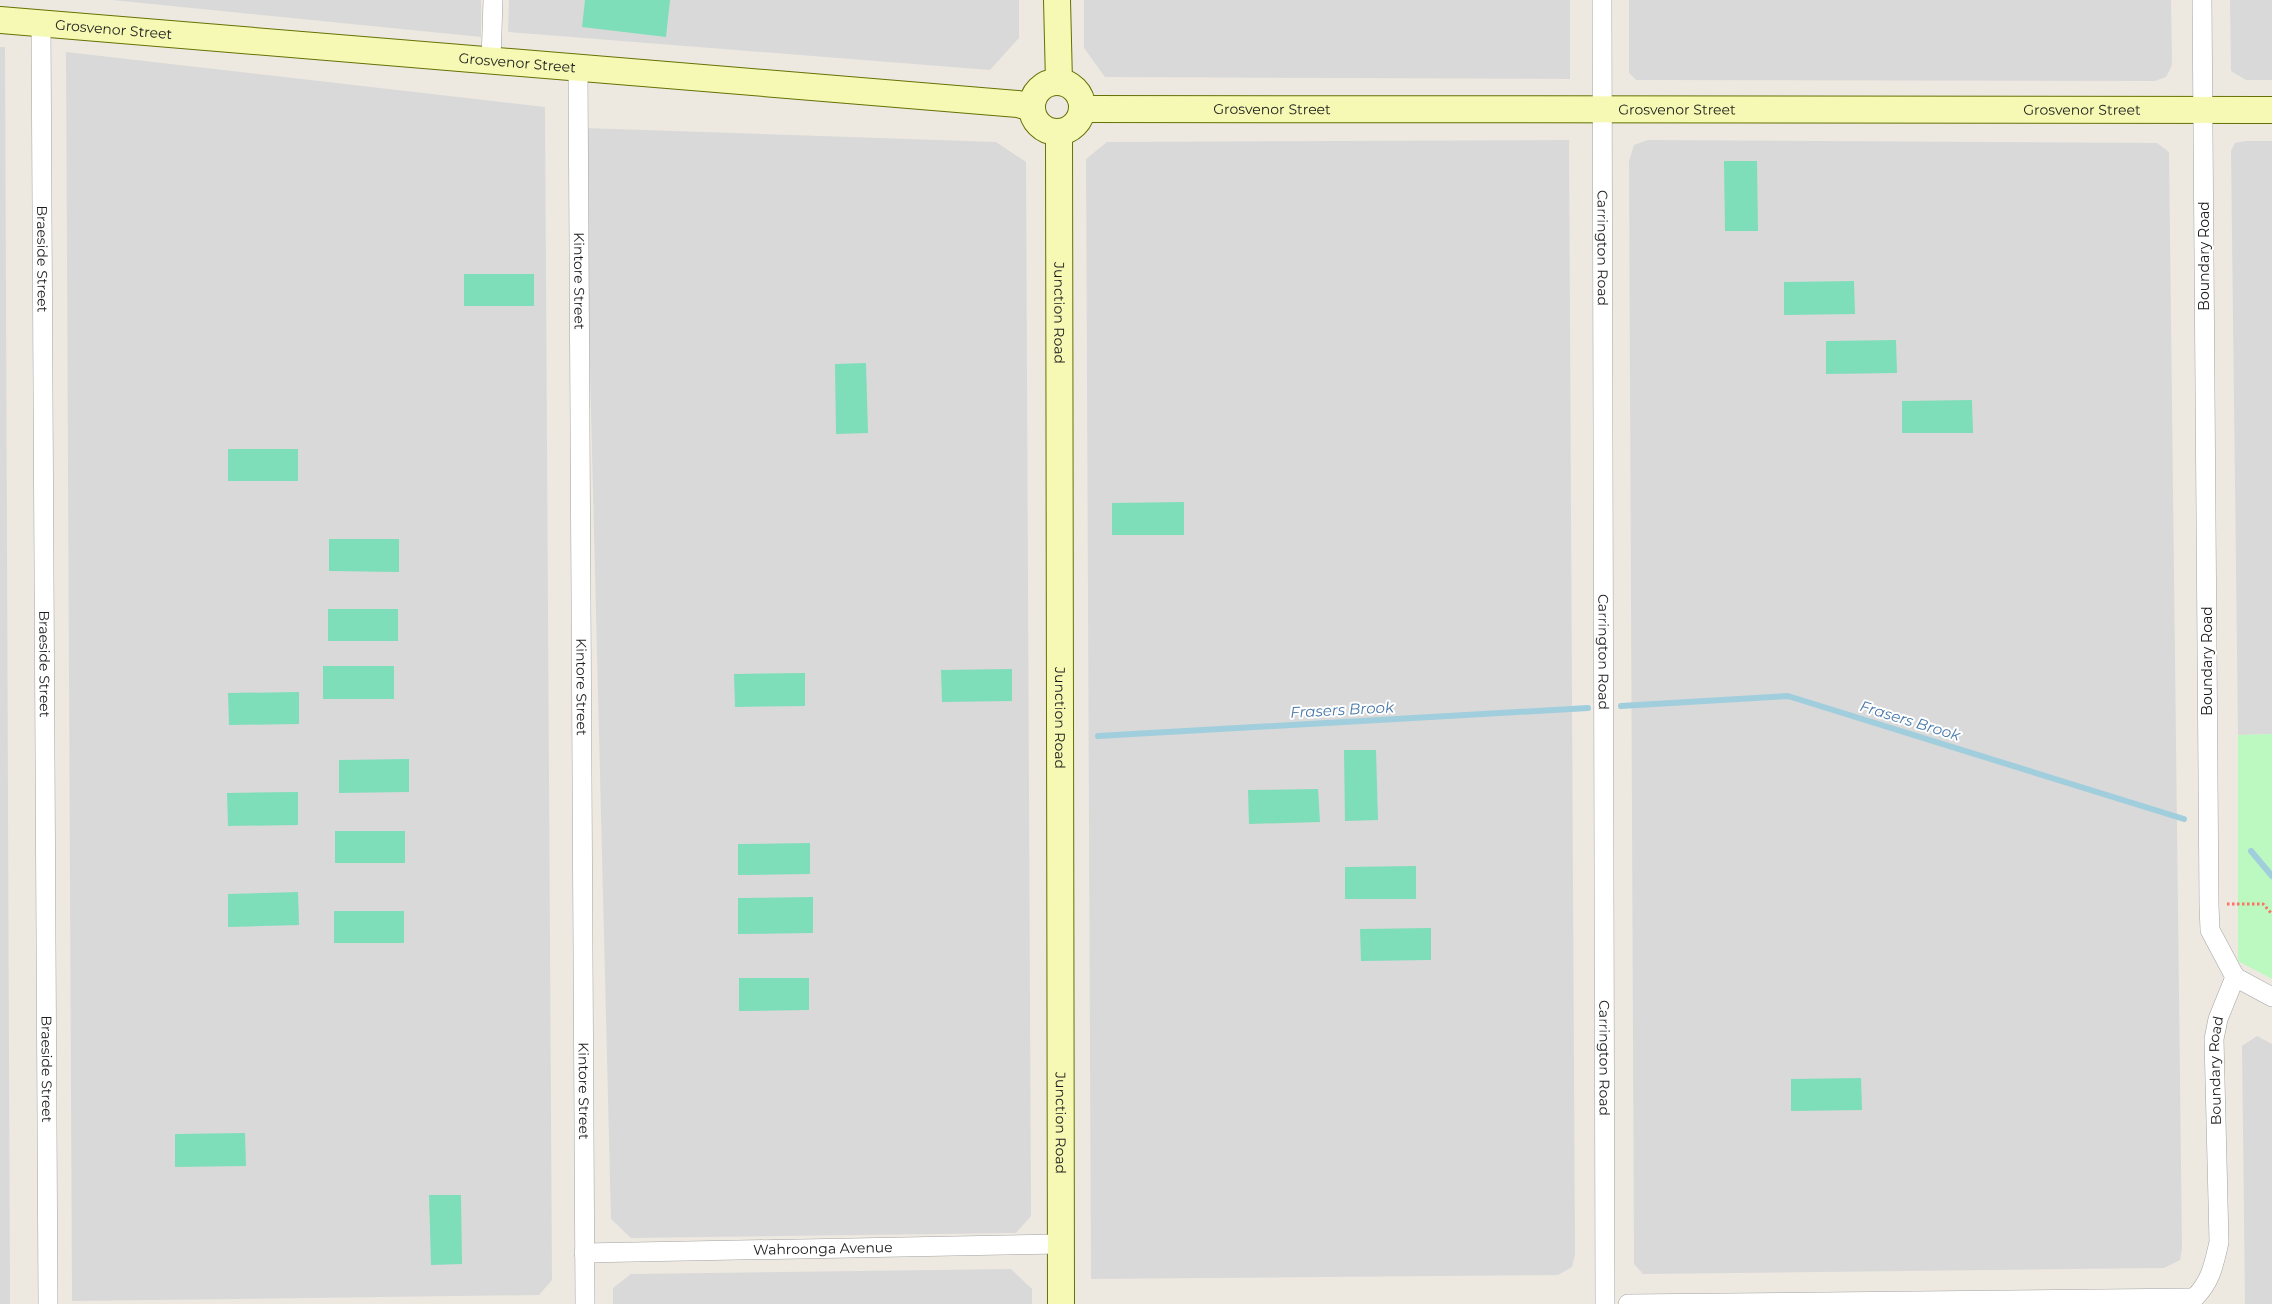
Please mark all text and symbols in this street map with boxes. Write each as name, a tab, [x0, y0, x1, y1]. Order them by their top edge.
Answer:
street label: Grosvenor Street	[54, 16, 173, 43]
street label: Grosvenor Street	[458, 49, 577, 77]
street label: Grosvenor Street	[1213, 100, 1331, 118]
street label: Grosvenor Street	[1618, 100, 1736, 119]
street label: Grosvenor Street	[2023, 101, 2141, 119]
street label: Carrington Road	[1593, 190, 1612, 306]
street label: Boundary Road	[2195, 201, 2213, 311]
street label: Braeside Street	[33, 205, 52, 313]
street label: Kintore Street	[570, 232, 588, 330]
street label: Junction Road	[1050, 261, 1068, 364]
street label: Carrington Road	[1594, 594, 1613, 710]
street label: Boundary Road	[2198, 606, 2216, 716]
street label: Braeside Street	[35, 610, 54, 718]
street label: Kintore Street	[572, 638, 591, 736]
street label: Junction Road	[1051, 666, 1069, 769]
water label: Frasers Brook	[1858, 696, 1964, 745]
water label: Frasers Brook	[1290, 697, 1395, 722]
street label: Carrington Road	[1595, 1000, 1614, 1116]
street label: Boundary Road	[2205, 1014, 2227, 1125]
street label: Braeside Street	[37, 1015, 56, 1123]
street label: Kintore Street	[575, 1042, 593, 1140]
street label: Junction Road	[1052, 1071, 1070, 1174]
street label: Wahroonga Avenue	[753, 1238, 893, 1259]

